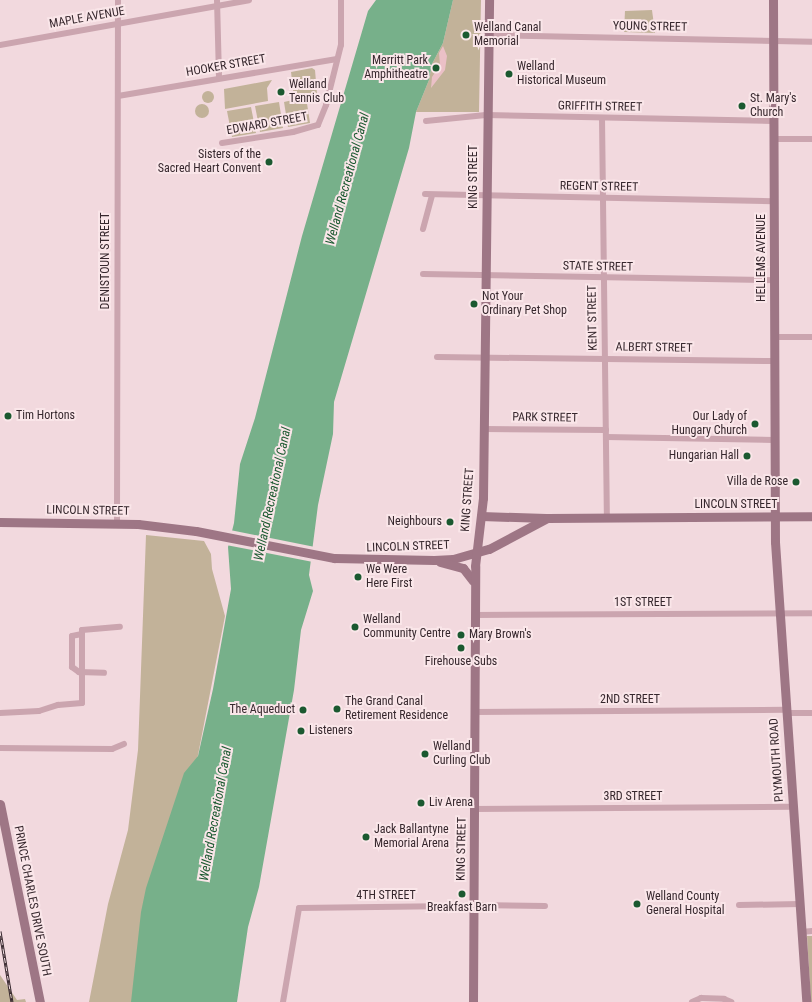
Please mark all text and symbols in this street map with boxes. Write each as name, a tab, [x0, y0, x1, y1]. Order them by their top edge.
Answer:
street label: MAPLE AVENUE	[48, 4, 126, 32]
street label: YOUNG STREET	[613, 19, 687, 35]
place label: Welland Canal Memorial	[474, 21, 541, 49]
marker: Welland Canal Memorial	[461, 30, 471, 40]
street label: HOOKER STREET	[185, 52, 267, 80]
place label: Merritt Park Amphitheatre	[364, 54, 428, 82]
place label: Welland Historical Museum	[517, 60, 606, 88]
marker: Merritt Park Amphitheatre	[431, 63, 441, 73]
marker: Welland Historical Museum	[504, 69, 514, 79]
place label: Welland Tennis Club	[289, 78, 344, 106]
marker: Welland Tennis Club	[276, 87, 286, 97]
place label: St. Mary's Church	[750, 92, 796, 120]
street label: GRIFFITH STREET	[558, 99, 642, 115]
marker: St. Mary's Church	[737, 101, 747, 111]
street label: EDWARD STREET	[226, 110, 308, 138]
water label: Welland Recreational Canal	[323, 111, 373, 247]
street label: KING STREET	[467, 145, 481, 209]
place label: Sisters of the Sacred Heart Convent	[158, 148, 261, 176]
marker: Sisters of the Sacred Heart Convent	[264, 157, 274, 167]
street label: REGENT STREET	[559, 179, 639, 195]
street label: DENISTOUN STREET	[99, 213, 113, 309]
street label: HELLEMS AVENUE	[755, 214, 769, 302]
street label: STATE STREET	[563, 259, 633, 275]
street label: KENT STREET	[585, 285, 601, 351]
place label: Not Your Ordinary Pet Shop	[482, 290, 567, 318]
marker: Not Your Ordinary Pet Shop	[469, 299, 479, 309]
street label: ALBERT STREET	[615, 340, 693, 356]
place label: Tim Hortons	[16, 409, 75, 423]
street label: PARK STREET	[512, 410, 578, 426]
place label: Our Lady of Hungary Church	[671, 410, 747, 438]
marker: Tim Hortons	[3, 411, 13, 421]
marker: Our Lady of Hungary Church	[750, 419, 760, 429]
water label: Welland Recreational Canal	[251, 426, 295, 562]
place label: Hungarian Hall	[669, 449, 739, 463]
marker: Hungarian Hall	[742, 451, 752, 461]
street label: KING STREET	[459, 468, 477, 532]
place label: Villa de Rose	[727, 475, 788, 489]
marker: Villa de Rose	[791, 477, 801, 487]
street label: LINCOLN STREET	[694, 498, 778, 512]
street label: LINCOLN STREET	[46, 503, 130, 519]
place label: Neighbours	[388, 515, 442, 529]
marker: Neighbours	[445, 517, 455, 527]
street label: LINCOLN STREET	[366, 538, 450, 556]
place label: We Were Here First	[366, 563, 412, 591]
marker: We Were Here First	[353, 572, 363, 582]
street label: 1ST STREET	[614, 596, 672, 610]
place label: Welland Community Centre	[363, 613, 451, 641]
marker: Welland Community Centre	[350, 622, 360, 632]
place label: Mary Brown's	[469, 628, 532, 642]
marker: Mary Brown's	[456, 630, 466, 640]
marker: Firehouse Subs	[456, 643, 466, 653]
place label: Firehouse Subs	[425, 655, 497, 669]
street label: 2ND STREET	[600, 693, 660, 707]
place label: The Grand Canal Retirement Residence	[345, 695, 448, 723]
place label: The Aqueduct	[229, 703, 295, 717]
marker: The Grand Canal Retirement Residence	[332, 704, 342, 714]
marker: The Aqueduct	[298, 705, 308, 715]
street label: PLYMOUTH ROAD	[767, 718, 787, 802]
place label: Listeners	[309, 724, 353, 738]
marker: Listeners	[296, 726, 306, 736]
place label: Welland Curling Club	[433, 740, 491, 768]
water label: Welland Recreational Canal	[197, 746, 235, 882]
marker: Welland Curling Club	[420, 749, 430, 759]
street label: 3RD STREET	[603, 790, 663, 804]
place label: Liv Arena	[429, 796, 473, 810]
marker: Liv Arena	[416, 798, 426, 808]
street label: KING STREET	[454, 817, 470, 881]
place label: Jack Ballantyne Memorial Arena	[374, 823, 449, 851]
street label: PRINCE CHARLES DRIVE SOUTH	[10, 825, 54, 977]
marker: Jack Ballantyne Memorial Arena	[361, 832, 371, 842]
street label: 4TH STREET	[356, 889, 416, 903]
marker: Breakfast Barn	[457, 889, 467, 899]
place label: Welland County General Hospital	[646, 890, 724, 918]
marker: Welland County General Hospital	[631, 898, 643, 910]
place label: Breakfast Barn	[427, 901, 497, 915]

